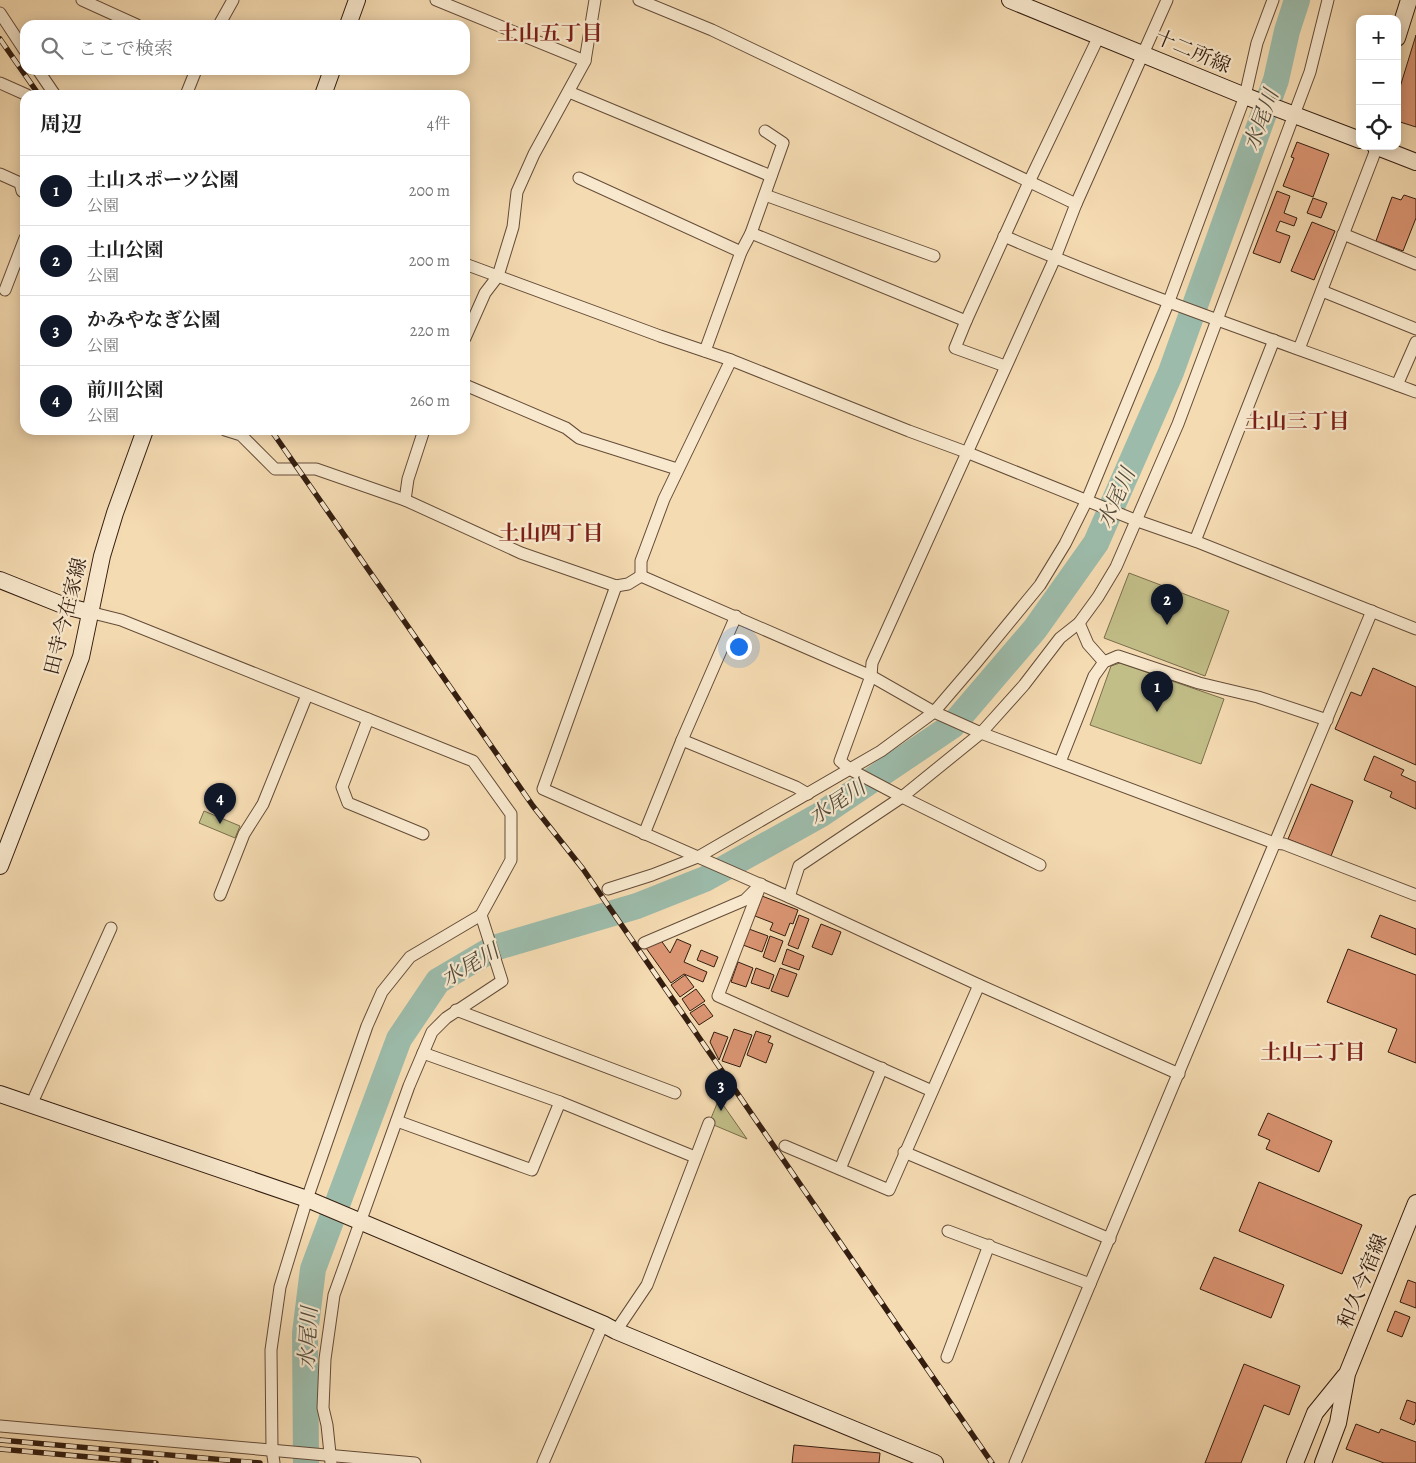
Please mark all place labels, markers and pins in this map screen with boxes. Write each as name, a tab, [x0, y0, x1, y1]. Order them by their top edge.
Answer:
pin: 2	[1151, 584, 1183, 625]
pin: 1	[1141, 671, 1173, 712]
pin: 4	[204, 783, 236, 824]
pin: 3	[705, 1070, 737, 1111]

